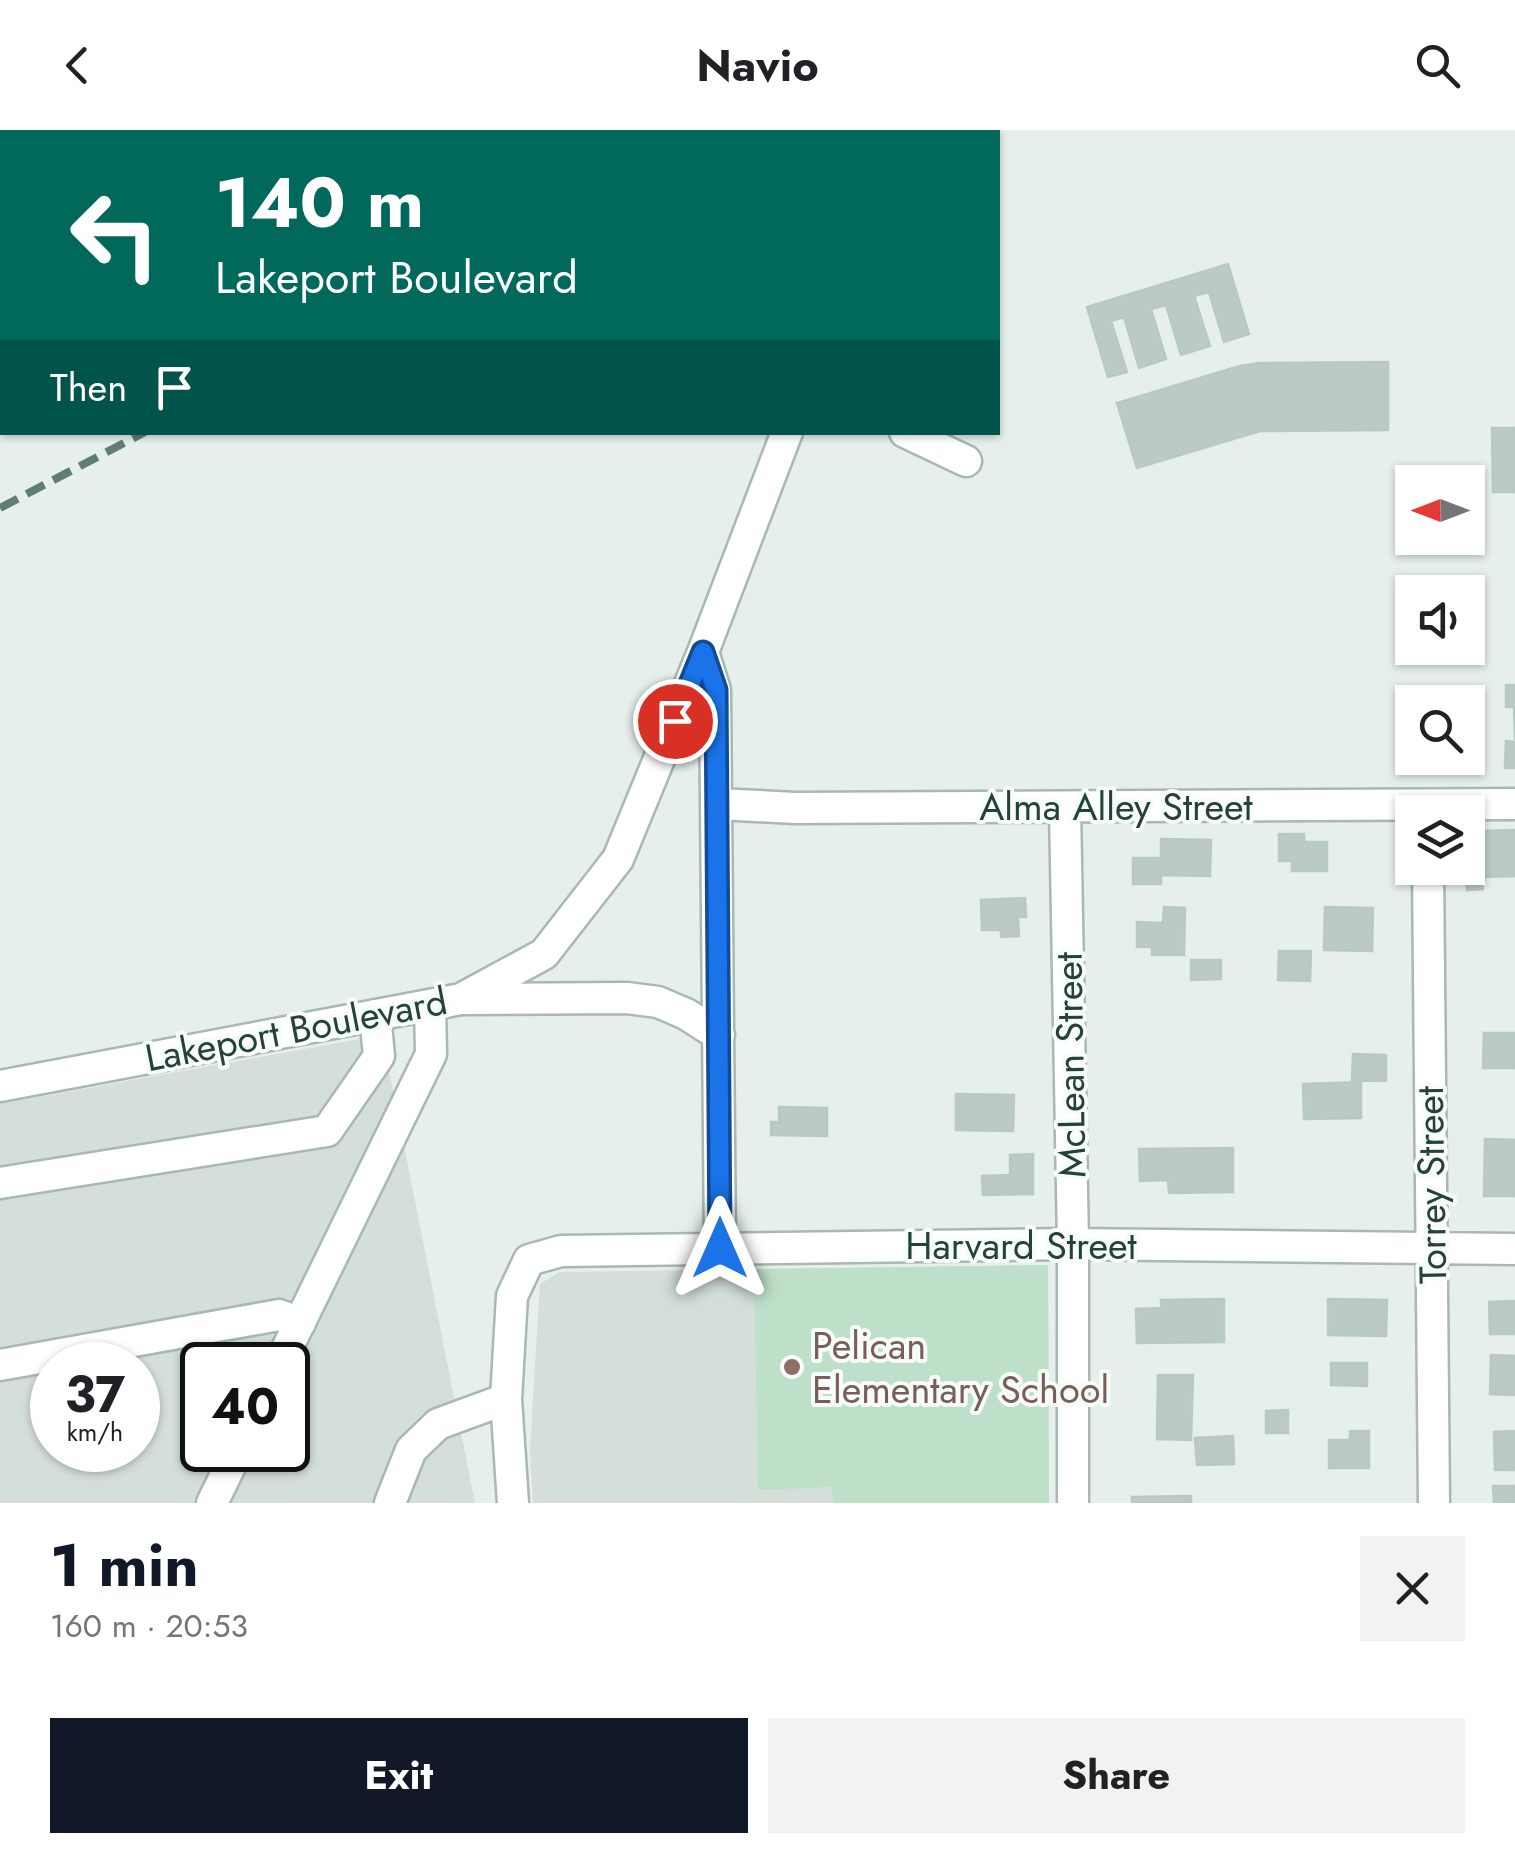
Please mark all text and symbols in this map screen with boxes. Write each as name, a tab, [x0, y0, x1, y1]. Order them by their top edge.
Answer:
text: Navio	[696, 33, 819, 98]
icon: back	[50, 38, 105, 93]
icon: search	[1410, 38, 1465, 93]
text: 140 m	[215, 152, 424, 253]
icon: left	[50, 170, 180, 300]
text: Lakeport Boulevard	[215, 245, 578, 310]
text: Then	[50, 360, 127, 415]
icon: arrive	[147, 360, 202, 415]
north arrow	[1395, 465, 1485, 555]
map controls	[1395, 465, 1485, 885]
button: sound	[1395, 575, 1485, 665]
pin	[633, 679, 718, 764]
button: search	[1395, 685, 1485, 775]
icon: arrive	[648, 694, 703, 749]
street label: Alma Alley Street	[979, 779, 1253, 834]
button: layers	[1395, 795, 1485, 885]
street label: McLean Street	[1041, 952, 1099, 1178]
street label: Lakeport Boulevard	[140, 973, 452, 1085]
street label: Torrey Street	[1402, 1086, 1460, 1284]
position arrow	[668, 1196, 772, 1300]
street label: Harvard Street	[905, 1218, 1137, 1273]
place label: Pelican Elementary School	[812, 1318, 1109, 1417]
speed limit sign: 40	[180, 1342, 310, 1472]
marker: Pelican Elementary School	[781, 1356, 803, 1378]
text: 37	[65, 1358, 125, 1431]
text: km/h	[67, 1414, 123, 1450]
text: 1 min	[50, 1522, 199, 1609]
button: close	[1360, 1536, 1465, 1641]
text: 160 m · 20:53	[50, 1603, 248, 1649]
button: Exit	[50, 1718, 748, 1833]
button: Share	[768, 1718, 1465, 1833]

